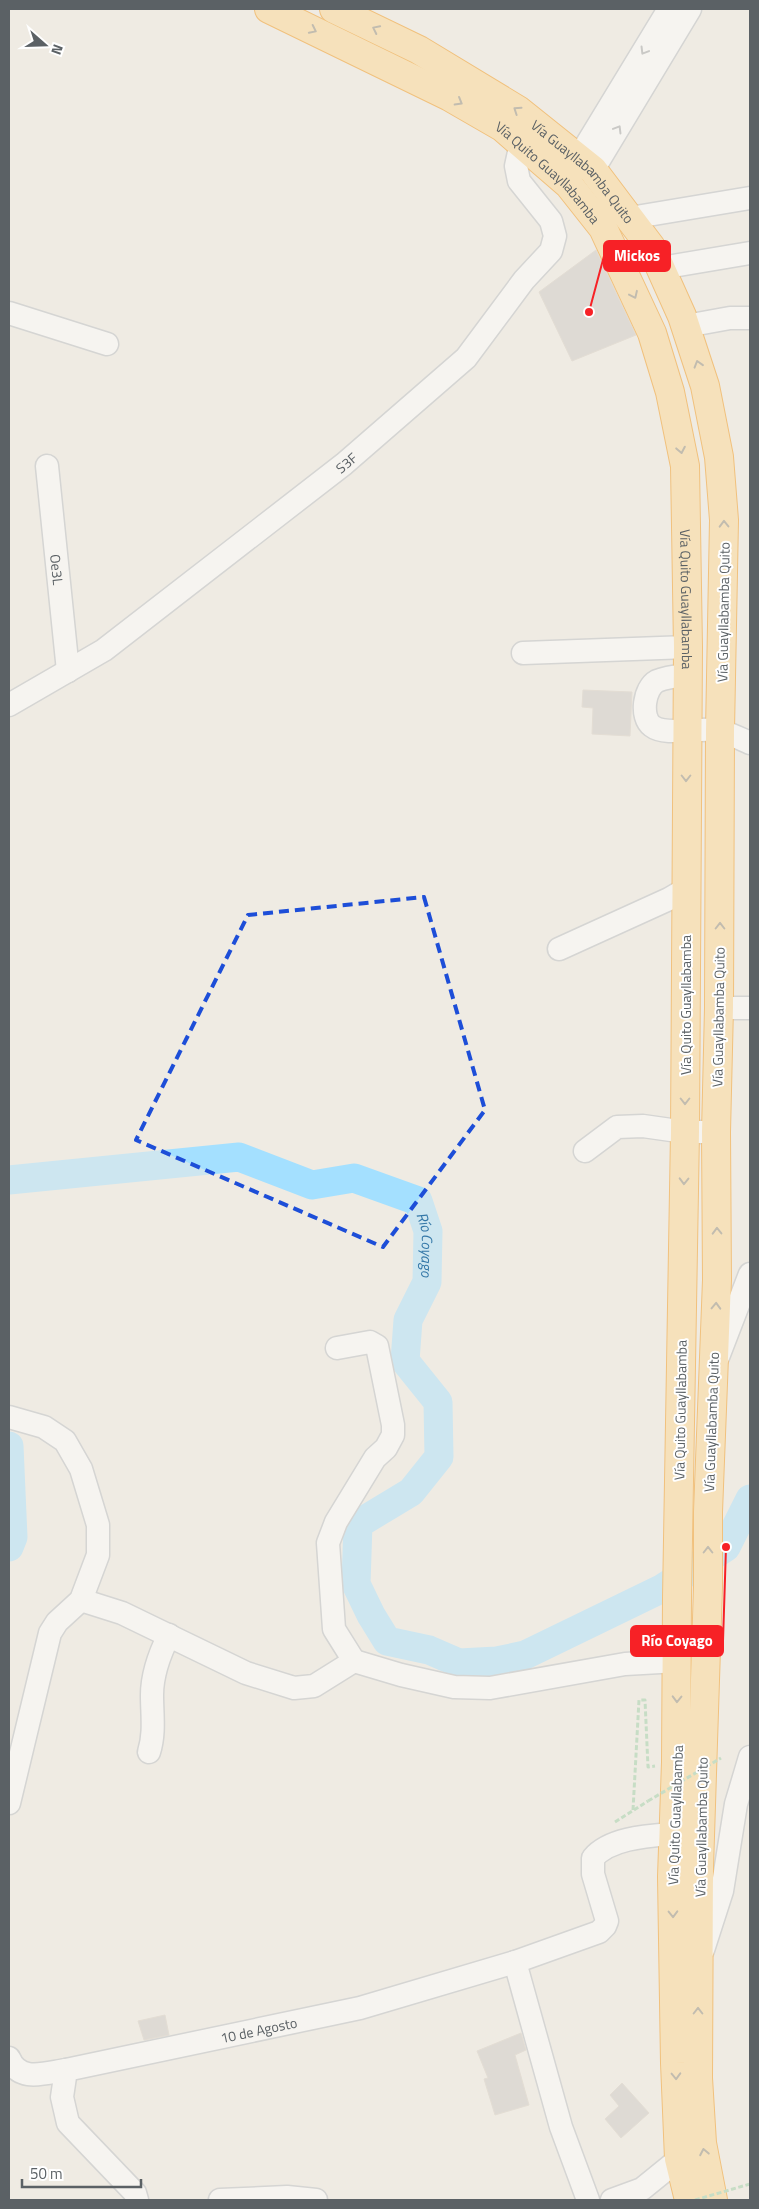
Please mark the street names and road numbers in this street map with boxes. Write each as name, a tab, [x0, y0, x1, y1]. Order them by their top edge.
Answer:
street label: Vía Guayllabamba Quito	[527, 114, 640, 227]
street label: Vía Quito Guayllabamba	[492, 115, 606, 228]
street label: S3F	[331, 447, 361, 478]
street label: Vía Quito Guayllabamba	[676, 529, 699, 669]
street label: Vía Guayllabamba Quito	[711, 542, 735, 682]
street label: Oe3L	[46, 553, 70, 586]
street label: Vía Quito Guayllabamba	[675, 935, 696, 1075]
street label: Vía Guayllabamba Quito	[706, 947, 730, 1087]
street label: Vía Quito Guayllabamba	[668, 1340, 692, 1480]
street label: Vía Guayllabamba Quito	[698, 1352, 724, 1492]
street label: Vía Quito Guayllabamba	[662, 1745, 688, 1885]
street label: Vía Guayllabamba Quito	[689, 1757, 713, 1897]
street label: 10 de Agosto	[218, 2011, 299, 2048]

